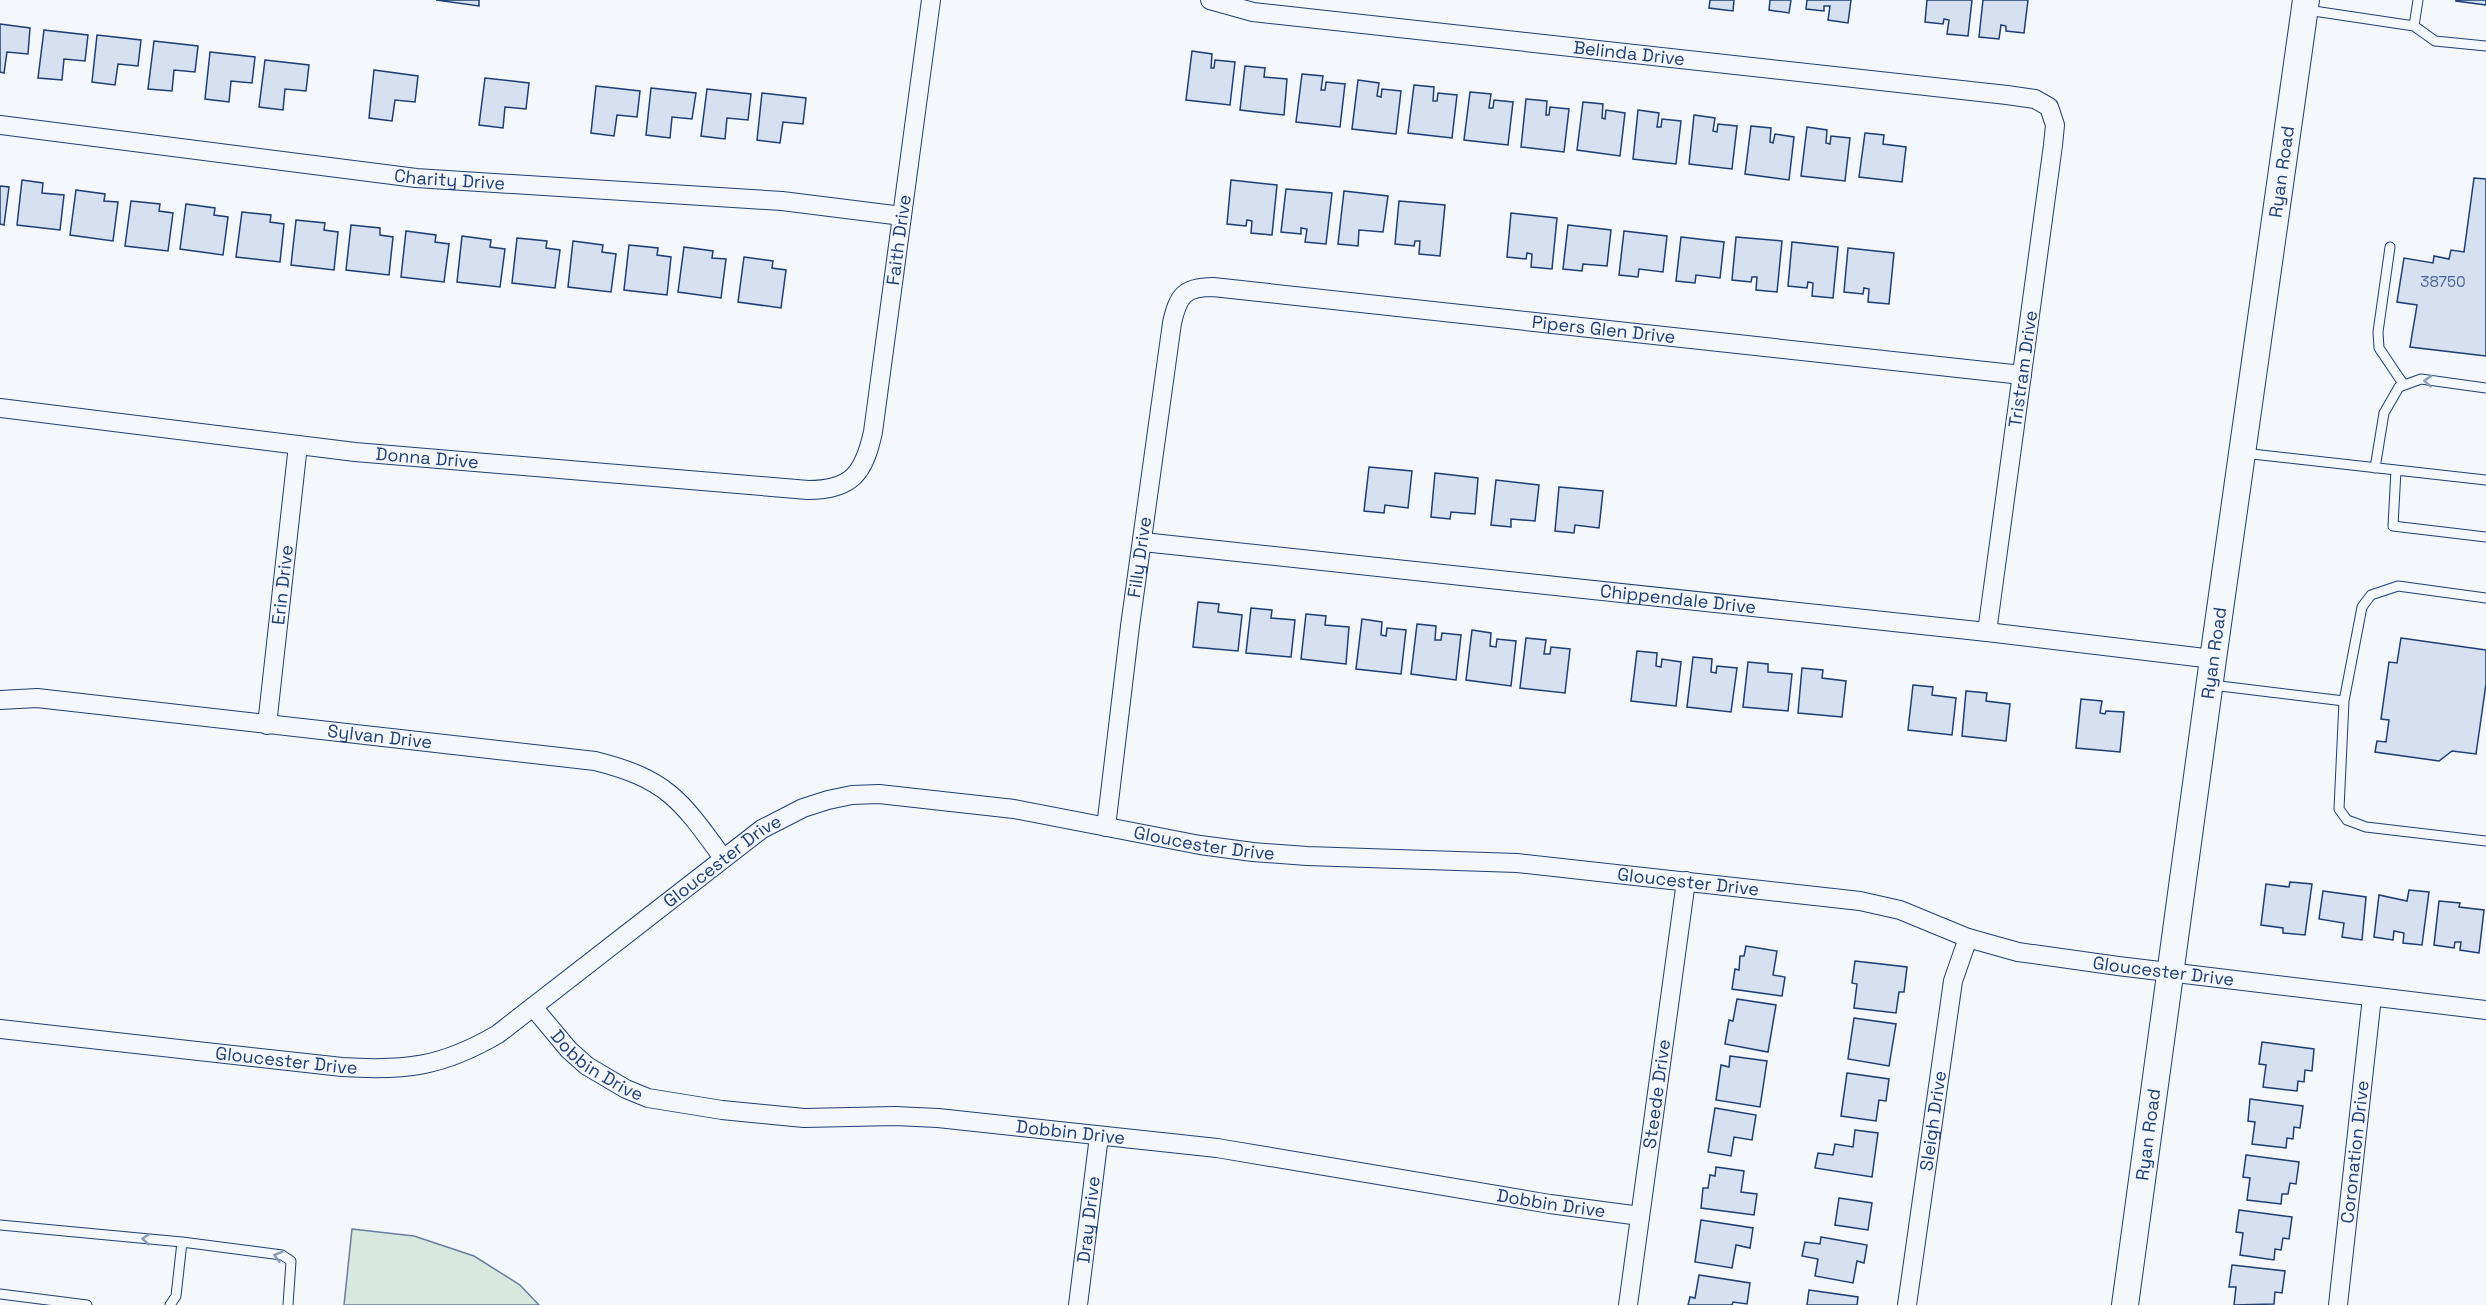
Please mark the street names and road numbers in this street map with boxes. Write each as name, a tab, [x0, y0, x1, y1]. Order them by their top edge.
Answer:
street label: Belinda Drive	[1572, 35, 1686, 70]
street label: Ryan Road	[2263, 124, 2299, 219]
street label: Charity Drive	[393, 163, 506, 195]
street label: Faith Drive	[881, 193, 916, 287]
street label: Tristram Drive	[2003, 309, 2042, 429]
street label: Pipers Glen Drive	[1531, 310, 1676, 348]
street label: Donna Drive	[375, 442, 480, 473]
street label: Filly Drive	[1122, 515, 1156, 599]
street label: Erin Drive	[266, 544, 298, 626]
street label: Chippendale Drive	[1599, 579, 1757, 618]
street label: Ryan Road	[2196, 605, 2231, 700]
street label: Sylvan Drive	[326, 719, 433, 754]
street label: Gloucester Drive	[658, 809, 785, 913]
street label: Gloucester Drive	[1132, 820, 1276, 865]
street label: Gloucester Drive	[1616, 862, 1760, 901]
street label: Gloucester Drive	[2091, 951, 2236, 991]
street label: Dobbin Drive	[546, 1025, 647, 1106]
street label: Steede Drive	[1637, 1038, 1675, 1150]
street label: Gloucester Drive	[214, 1041, 358, 1079]
street label: Sleigh Drive	[1914, 1069, 1951, 1172]
street label: Coronation Drive	[2335, 1079, 2374, 1225]
street label: Ryan Road	[2130, 1087, 2165, 1182]
street label: Dobbin Drive	[1015, 1114, 1126, 1149]
street label: Dray Drive	[1071, 1175, 1105, 1264]
street label: Dobbin Drive	[1495, 1183, 1607, 1222]

